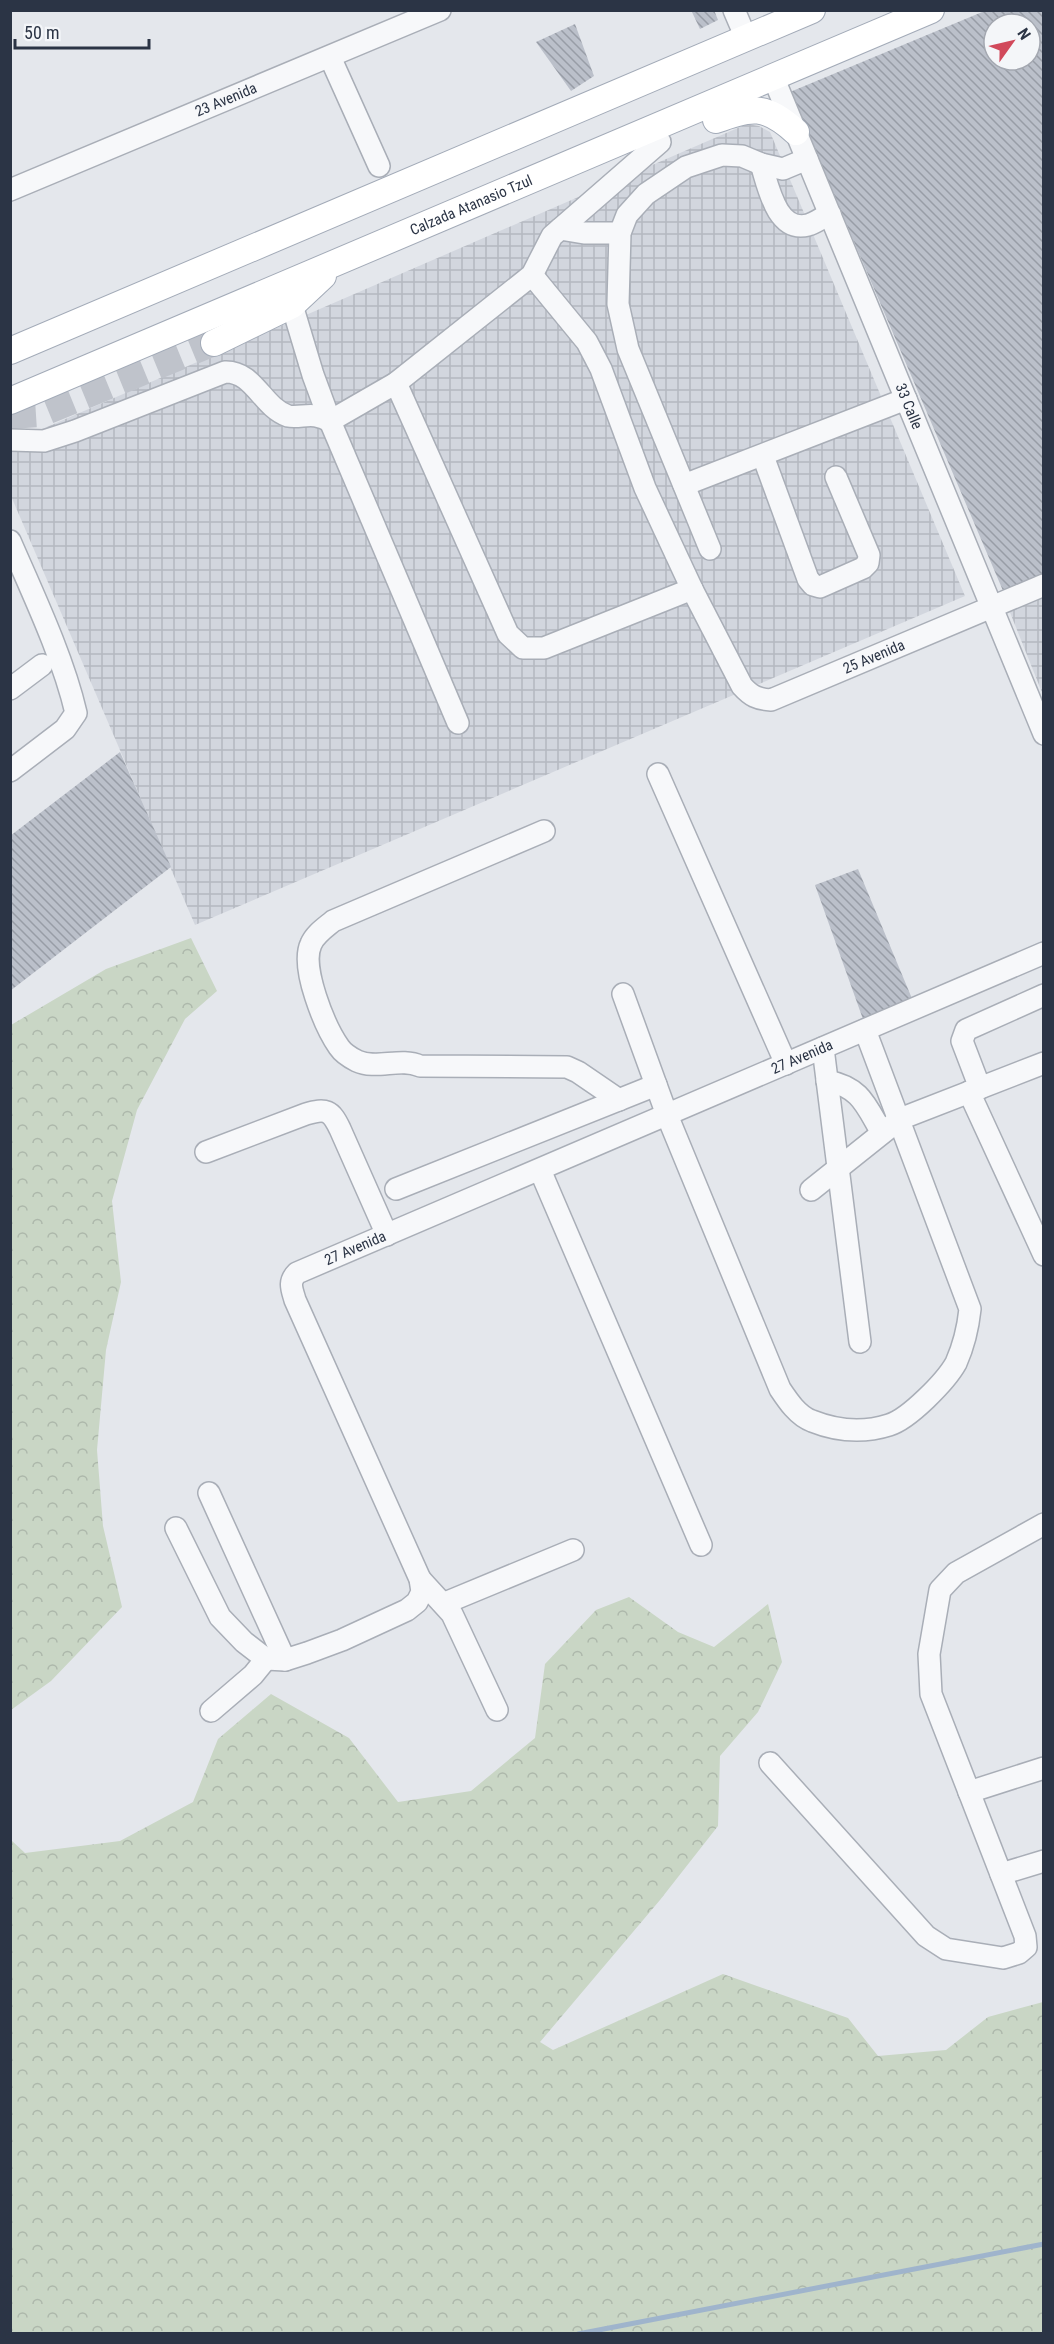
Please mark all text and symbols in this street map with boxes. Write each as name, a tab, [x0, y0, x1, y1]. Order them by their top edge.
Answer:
scale bar	[15, 12, 148, 50]
north arrow	[982, 12, 1042, 72]
text: 50 m	[24, 22, 59, 43]
text: N	[1013, 25, 1035, 43]
street label: 23 Avenida	[192, 79, 259, 121]
street label: Calzada Atanasio Tzul	[407, 171, 535, 239]
street label: 33 Calle	[891, 381, 926, 432]
street label: 25 Avenida	[840, 636, 907, 678]
street label: 27 Avenida	[768, 1036, 836, 1078]
street label: 27 Avenida	[322, 1227, 389, 1269]

